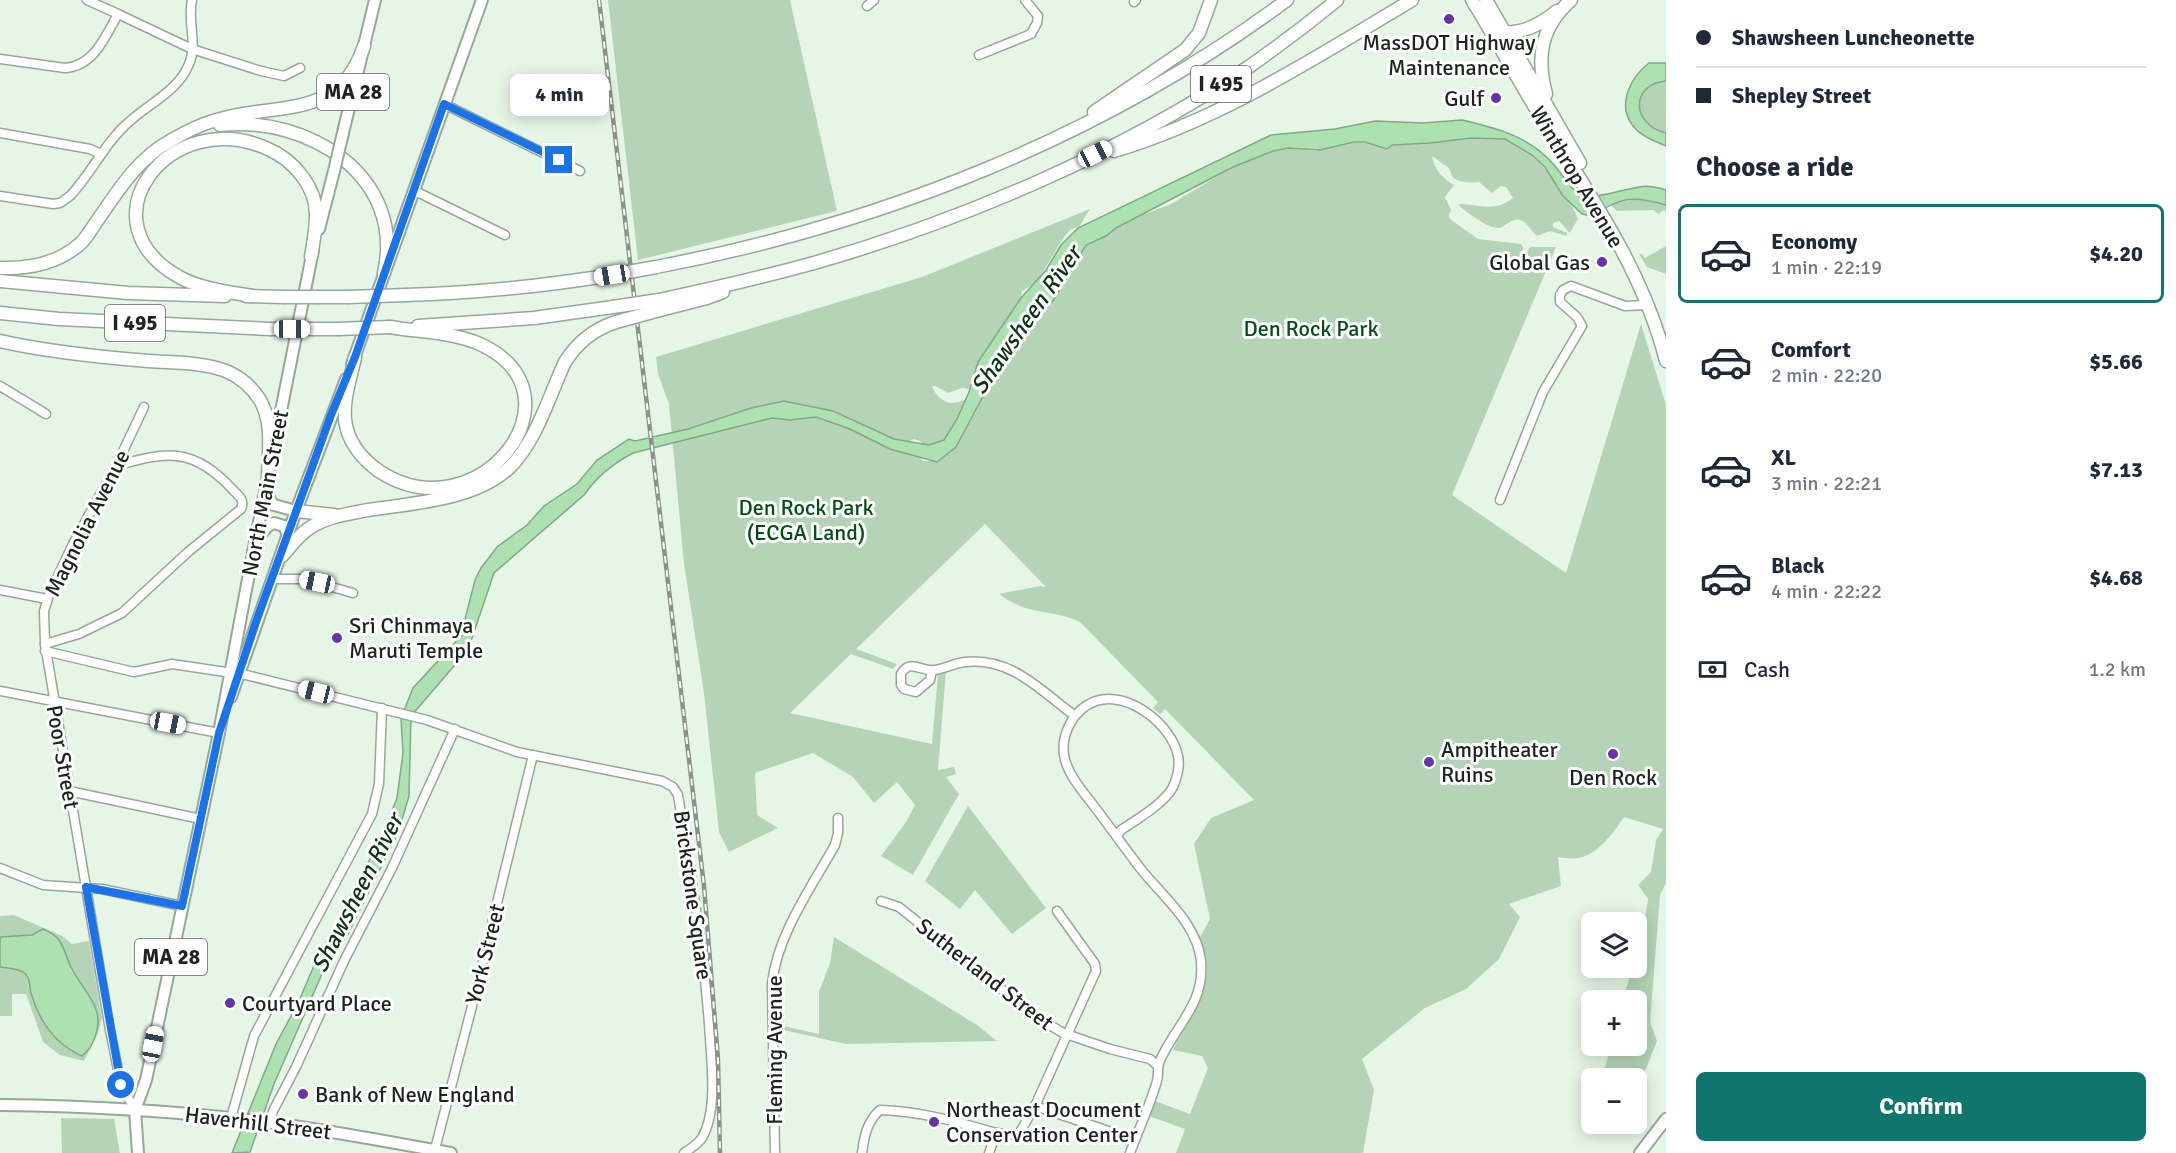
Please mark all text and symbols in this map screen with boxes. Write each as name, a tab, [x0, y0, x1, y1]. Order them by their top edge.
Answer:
marker: MassDOT Highway Maintenance	[1442, 12, 1456, 26]
text: Shawsheen Luncheonette	[1732, 24, 1975, 51]
place label: MassDOT Highway Maintenance	[1363, 29, 1536, 81]
road number: I 495	[1191, 66, 1251, 102]
callout: 4 min	[510, 73, 608, 115]
road number: MA 28	[317, 74, 389, 110]
text: 4 min	[535, 82, 584, 107]
text: Shepley Street	[1732, 82, 1871, 109]
place label: Gulf	[1444, 85, 1486, 112]
marker: Gulf	[1489, 91, 1503, 105]
street label: Winthrop Avenue	[1524, 101, 1630, 253]
car	[1075, 138, 1115, 170]
route end	[545, 146, 572, 173]
text: Choose a ride	[1696, 151, 1854, 184]
icon: car	[1699, 227, 1753, 281]
text: Economy	[1771, 228, 1857, 255]
water label: Shawsheen River	[964, 238, 1090, 400]
text: $4.20	[2089, 240, 2143, 267]
place label: Global Gas	[1489, 249, 1590, 276]
marker: Global Gas	[1595, 255, 1609, 269]
text: 1 min · 22:19	[1771, 255, 1882, 280]
car	[593, 263, 631, 287]
road number: I 495	[105, 305, 165, 341]
park label: Den Rock Park	[1244, 315, 1379, 342]
car	[274, 320, 310, 338]
icon: car	[1699, 335, 1753, 389]
text: Comfort	[1771, 336, 1851, 363]
text: $5.66	[2089, 348, 2143, 375]
text: 2 min · 22:20	[1771, 363, 1882, 388]
street label: North Main Street	[236, 407, 294, 578]
icon: car	[1699, 443, 1753, 497]
text: XL	[1771, 444, 1796, 471]
street label: Magnolia Avenue	[38, 445, 136, 601]
text: $7.13	[2089, 456, 2143, 483]
text: 3 min · 22:21	[1771, 471, 1882, 496]
park label: Den Rock Park (ECGA Land)	[739, 494, 874, 546]
icon: car	[1699, 551, 1753, 605]
text: Black	[1771, 552, 1825, 579]
text: $4.68	[2089, 564, 2143, 591]
car	[298, 569, 336, 595]
text: 4 min · 22:22	[1771, 579, 1882, 604]
place label: Sri Chinmaya Maruti Temple	[349, 612, 483, 664]
marker: Sri Chinmaya Maruti Temple	[330, 631, 344, 645]
icon: cash	[1696, 653, 1729, 686]
text: Cash	[1744, 656, 1790, 683]
text: 1.2 km	[2089, 657, 2146, 682]
car	[296, 679, 336, 705]
street label: Poor Street	[41, 703, 85, 811]
car	[149, 711, 187, 735]
place label: Ampitheater Ruins	[1441, 736, 1558, 788]
marker: Den Rock	[1606, 747, 1620, 761]
marker: Ampitheater Ruins	[1422, 755, 1436, 769]
place label: Den Rock	[1569, 764, 1657, 791]
water label: Shawsheen River	[304, 806, 411, 977]
street label: Brickstone Square	[668, 808, 718, 982]
street label: York Street	[459, 901, 511, 1007]
street label: Sutherland Street	[911, 912, 1059, 1036]
map controls	[1581, 912, 1647, 1134]
button: layers	[1581, 912, 1647, 978]
road number: MA 28	[135, 939, 207, 975]
street label: Fleming Avenue	[761, 975, 788, 1125]
place label: Courtyard Place	[242, 990, 392, 1017]
button: +	[1581, 990, 1647, 1056]
marker: Courtyard Place	[223, 996, 237, 1010]
car	[141, 1025, 165, 1063]
button: −	[1581, 1068, 1647, 1134]
route start	[107, 1071, 134, 1098]
button: Confirm	[1696, 1072, 2146, 1141]
place label: Bank of New England	[315, 1081, 515, 1108]
marker: Bank of New England	[296, 1087, 310, 1101]
place label: Northeast Document Conservation Center	[946, 1096, 1142, 1148]
street label: Haverhill Street	[183, 1101, 333, 1145]
marker: Northeast Document Conservation Center	[927, 1115, 941, 1129]

